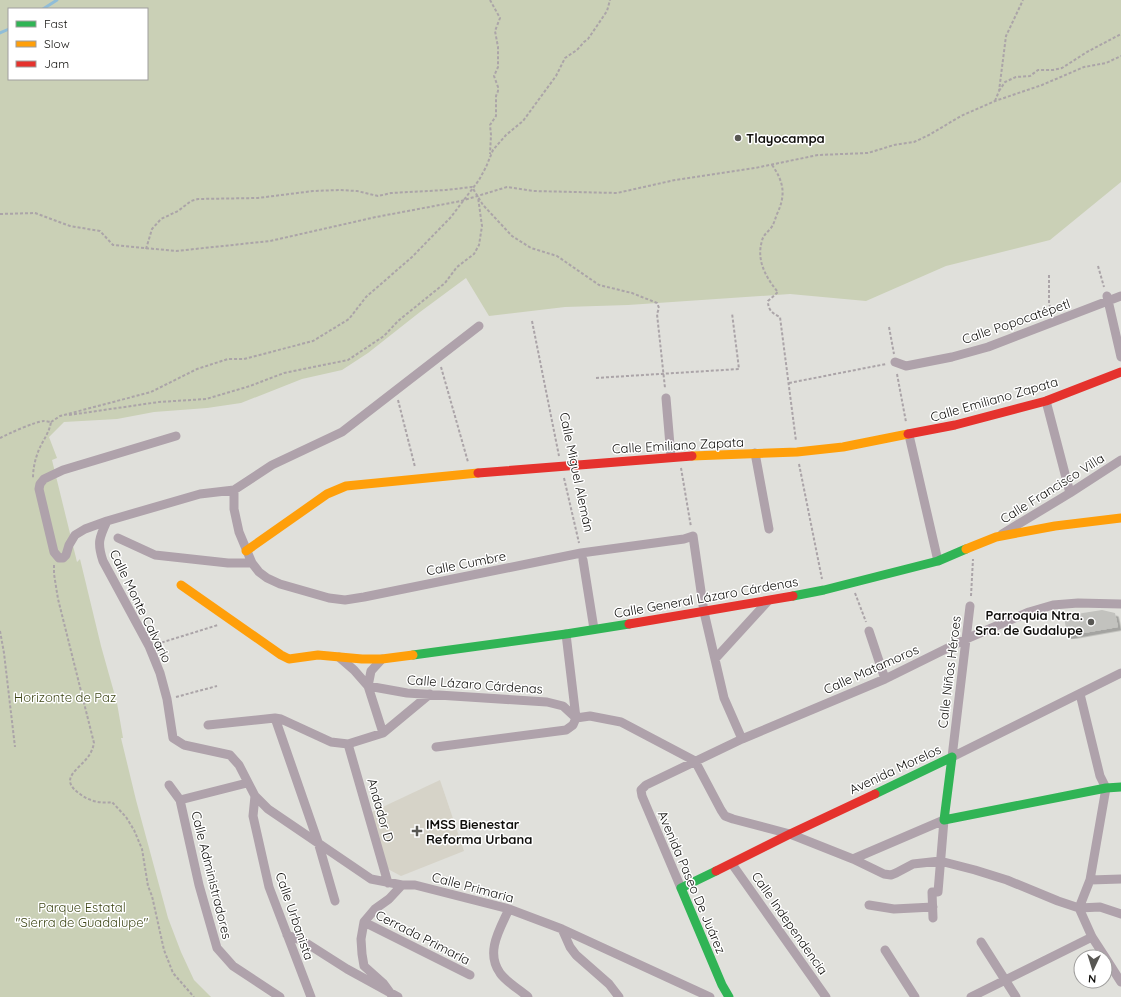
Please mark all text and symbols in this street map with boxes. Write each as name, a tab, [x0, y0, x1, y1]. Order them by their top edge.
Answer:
legend	[8, 8, 148, 80]
text: Fast	[44, 16, 68, 31]
text: Slow	[44, 36, 70, 51]
text: Jam	[44, 56, 69, 71]
place label: Tlayocampa	[746, 130, 825, 146]
marker: Tlayocampa	[733, 133, 743, 143]
street label: Calle Popocatépetl	[960, 295, 1072, 347]
street label: Calle Emiliano Zapata	[928, 373, 1060, 425]
street label: Calle Miguel Alemán	[557, 411, 597, 533]
street label: Calle Emiliano Zapata	[612, 434, 744, 456]
street label: Calle Francisco Villa	[997, 450, 1107, 526]
street label: Calle Monte Calvario	[107, 547, 175, 665]
street label: Calle Cumbre	[425, 547, 507, 579]
street label: Calle General Lázaro Cárdenas	[613, 573, 799, 621]
place label: Parroquia Ntra. Sra. de Gudalupe	[975, 607, 1083, 638]
street label: Calle Niños Héroes	[934, 615, 964, 729]
marker: Parroquia Ntra. Sra. de Gudalupe	[1086, 617, 1096, 627]
street label: Calle Matamoros	[821, 641, 921, 697]
street label: Calle Lázaro Cárdenas	[407, 671, 543, 697]
park label: Horizonte de Paz	[14, 689, 116, 705]
street label: Avenida Morelos	[847, 741, 943, 797]
street label: Andador D	[364, 776, 398, 844]
street label: Avenida Paseo De Juárez	[655, 808, 729, 956]
street label: Calle Administradores	[188, 809, 236, 941]
place label: IMSS Bienestar Reforma Urbana	[426, 816, 532, 847]
marker: IMSS Bienestar Reforma Urbana	[411, 825, 423, 837]
street label: Calle Primaria	[430, 868, 516, 906]
street label: Calle Independencia	[748, 868, 832, 978]
street label: Calle Urbanista	[272, 870, 318, 962]
park label: Parque Estatal "Sierra de Guadalupe"	[15, 899, 149, 930]
street label: Cerrada Primaría	[373, 906, 473, 968]
north arrow	[1073, 949, 1113, 989]
text: N	[1088, 972, 1097, 986]

